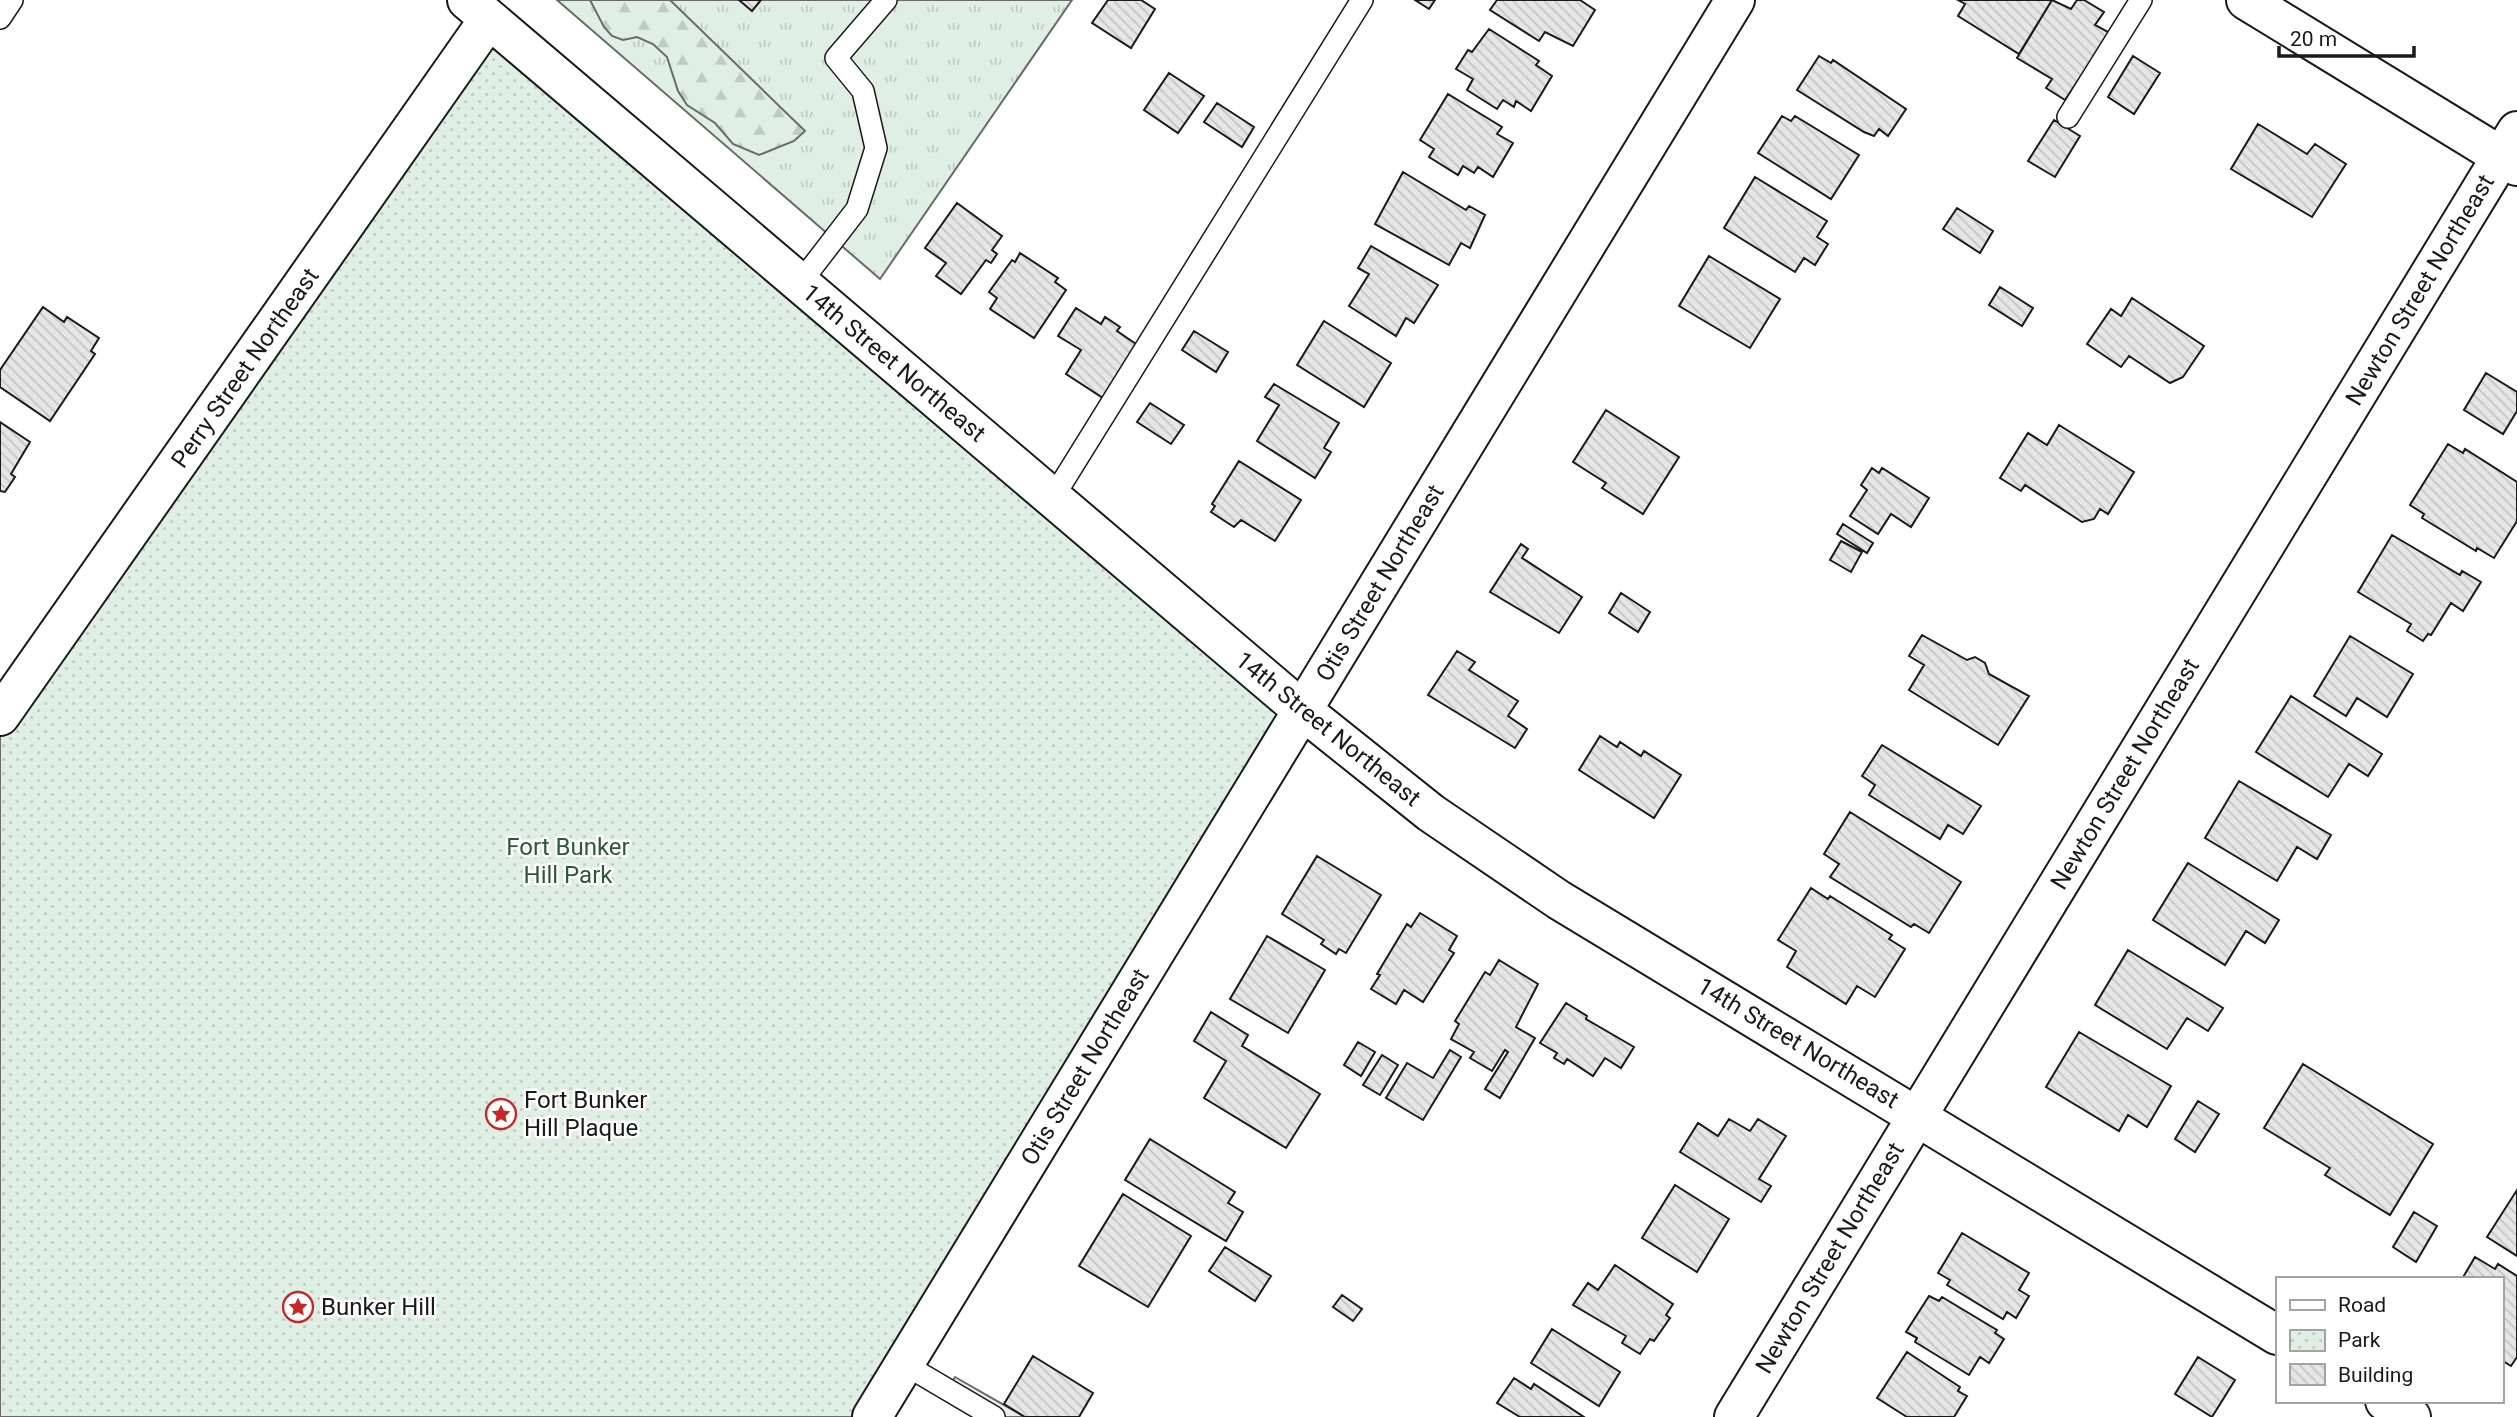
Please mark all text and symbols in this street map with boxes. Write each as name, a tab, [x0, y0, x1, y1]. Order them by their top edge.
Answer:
scale bar	[2279, 14, 2414, 58]
text: 20 m	[2290, 27, 2337, 51]
street label: Newton Street Northeast	[2340, 169, 2500, 410]
street label: Perry Street Northeast	[165, 263, 325, 473]
street label: 14th Street Northeast	[797, 278, 991, 448]
street label: Otis Street Northeast	[1310, 479, 1450, 686]
street label: 14th Street Northeast	[1230, 646, 1426, 812]
street label: Newton Street Northeast	[2045, 653, 2205, 894]
park label: Fort Bunker Hill Park	[506, 833, 630, 889]
street label: Otis Street Northeast	[1015, 963, 1155, 1170]
street label: 14th Street Northeast	[1692, 972, 1904, 1114]
place label: Fort Bunker Hill Plaque	[524, 1086, 647, 1142]
place icon: Fort Bunker Hill Plaque	[484, 1097, 518, 1131]
street label: Newton Street Northeast	[1750, 1137, 1910, 1378]
legend	[2276, 1277, 2503, 1403]
place icon: Bunker Hill	[281, 1290, 315, 1324]
place label: Bunker Hill	[321, 1293, 436, 1321]
text: Road	[2338, 1293, 2386, 1317]
text: Park	[2338, 1328, 2381, 1352]
text: Building	[2338, 1363, 2413, 1387]

